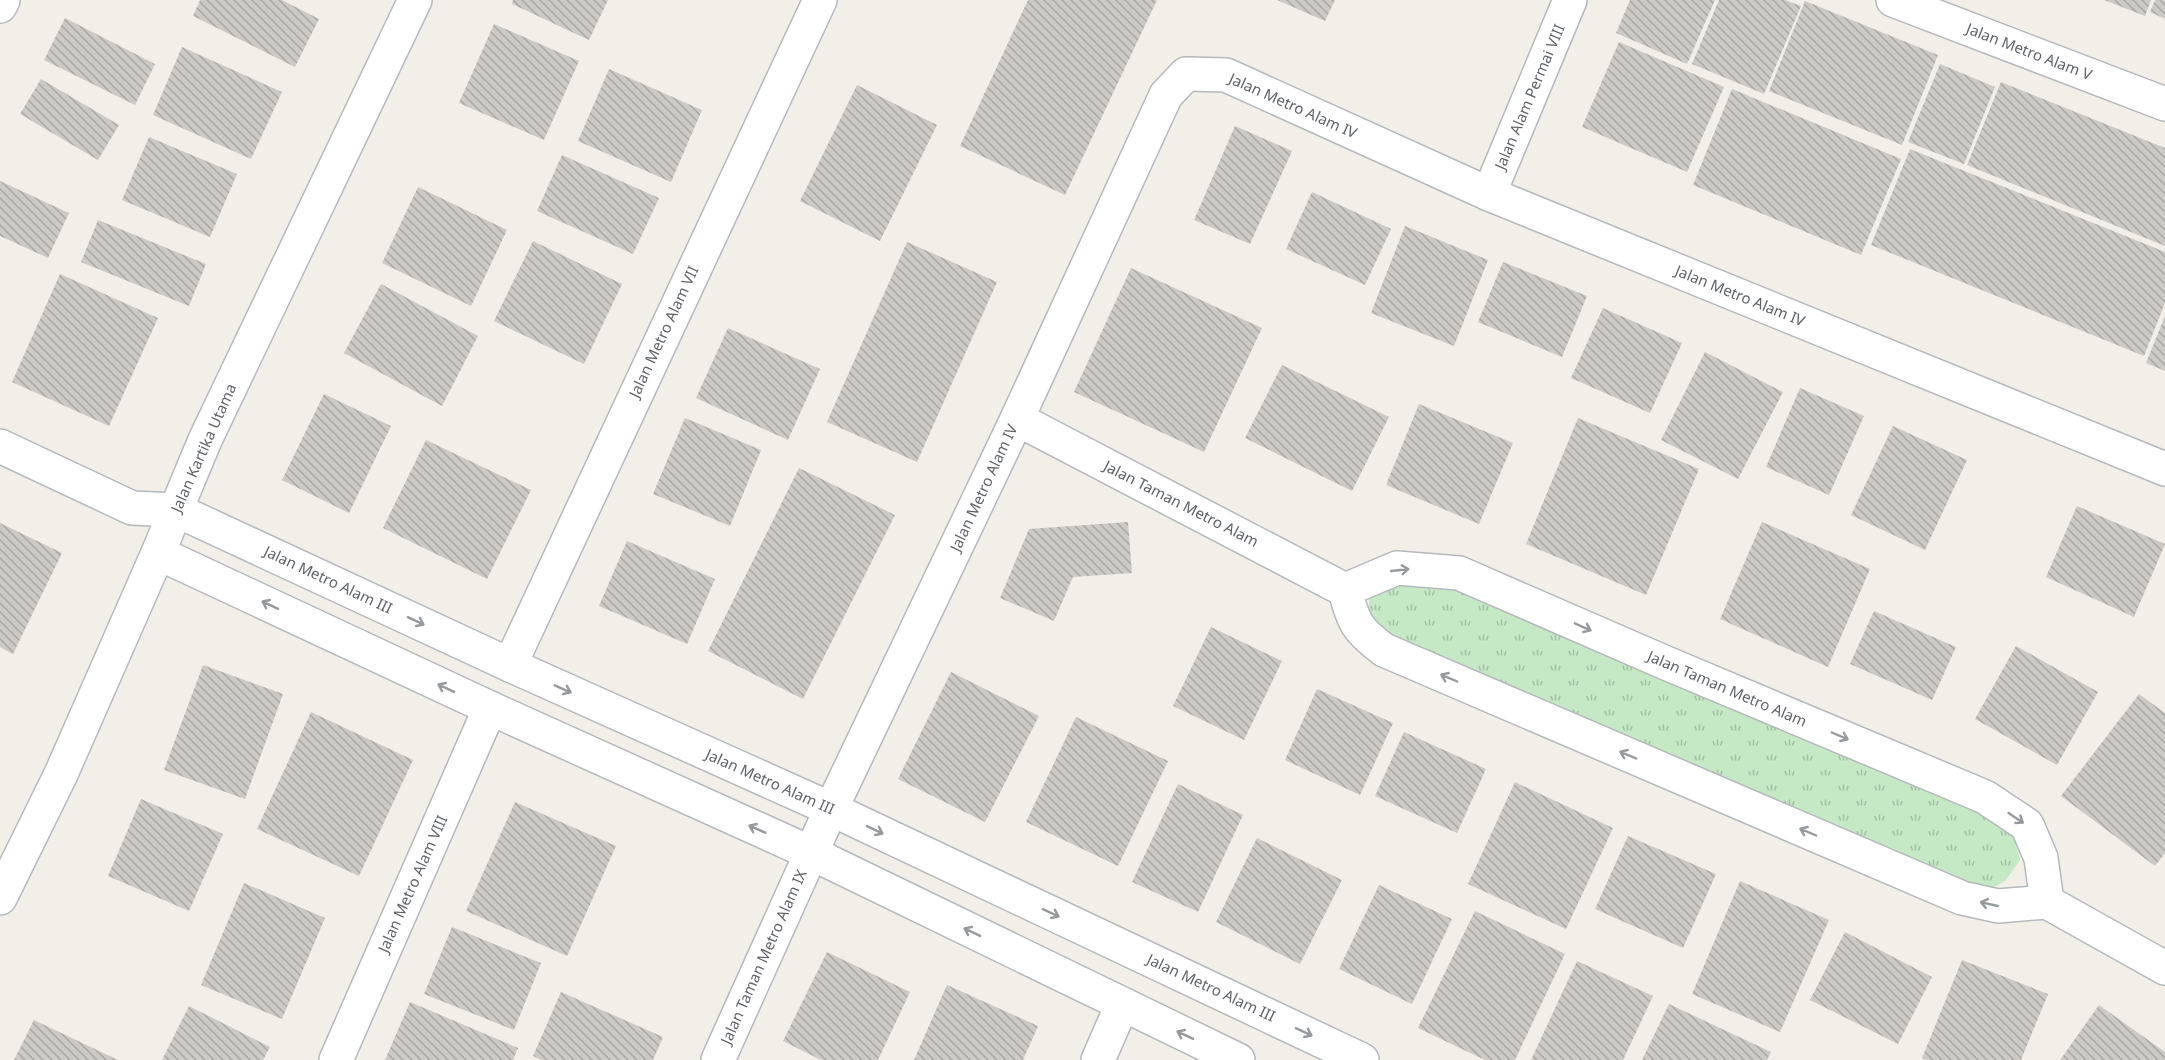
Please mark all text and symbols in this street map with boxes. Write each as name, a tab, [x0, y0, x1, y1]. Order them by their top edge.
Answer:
street label: Jalan Metro Alam V	[1962, 17, 2095, 84]
street label: Jalan Alam Permai VIII	[1489, 21, 1569, 174]
street label: Jalan Metro Alam IV	[1224, 67, 1361, 142]
street label: Jalan Metro Alam IV	[1671, 259, 1808, 330]
street label: Jalan Metro Alam VII	[623, 262, 702, 403]
street label: Jalan Kartika Utama	[165, 380, 240, 517]
street label: Jalan Metro Alam IV	[944, 421, 1021, 556]
street label: Jalan Taman Metro Alam	[1099, 454, 1262, 551]
street label: Jalan Metro Alam III	[259, 540, 396, 618]
one-way arrow	[1390, 564, 1409, 575]
one-way arrow	[261, 598, 279, 610]
one-way arrow	[407, 616, 425, 628]
one-way arrow	[1573, 622, 1592, 633]
street label: Jalan Taman Metro Alam	[1643, 645, 1810, 731]
one-way arrow	[1441, 672, 1459, 683]
one-way arrow	[438, 681, 456, 693]
one-way arrow	[554, 683, 572, 695]
one-way arrow	[1830, 731, 1849, 742]
street label: Jalan Metro Alam III	[701, 743, 838, 819]
one-way arrow	[1620, 749, 1638, 760]
street label: Jalan Metro Alam VIII	[372, 812, 451, 957]
one-way arrow	[2008, 812, 2024, 824]
one-way arrow	[749, 823, 767, 834]
one-way arrow	[865, 825, 883, 837]
one-way arrow	[1799, 825, 1817, 836]
street label: Jalan Taman Metro Alam IX	[715, 866, 811, 1049]
one-way arrow	[1979, 897, 1998, 909]
one-way arrow	[1042, 908, 1060, 920]
one-way arrow	[963, 925, 981, 937]
street label: Jalan Metro Alam III	[1142, 948, 1279, 1026]
one-way arrow	[1294, 1026, 1312, 1038]
one-way arrow	[1176, 1028, 1194, 1040]

